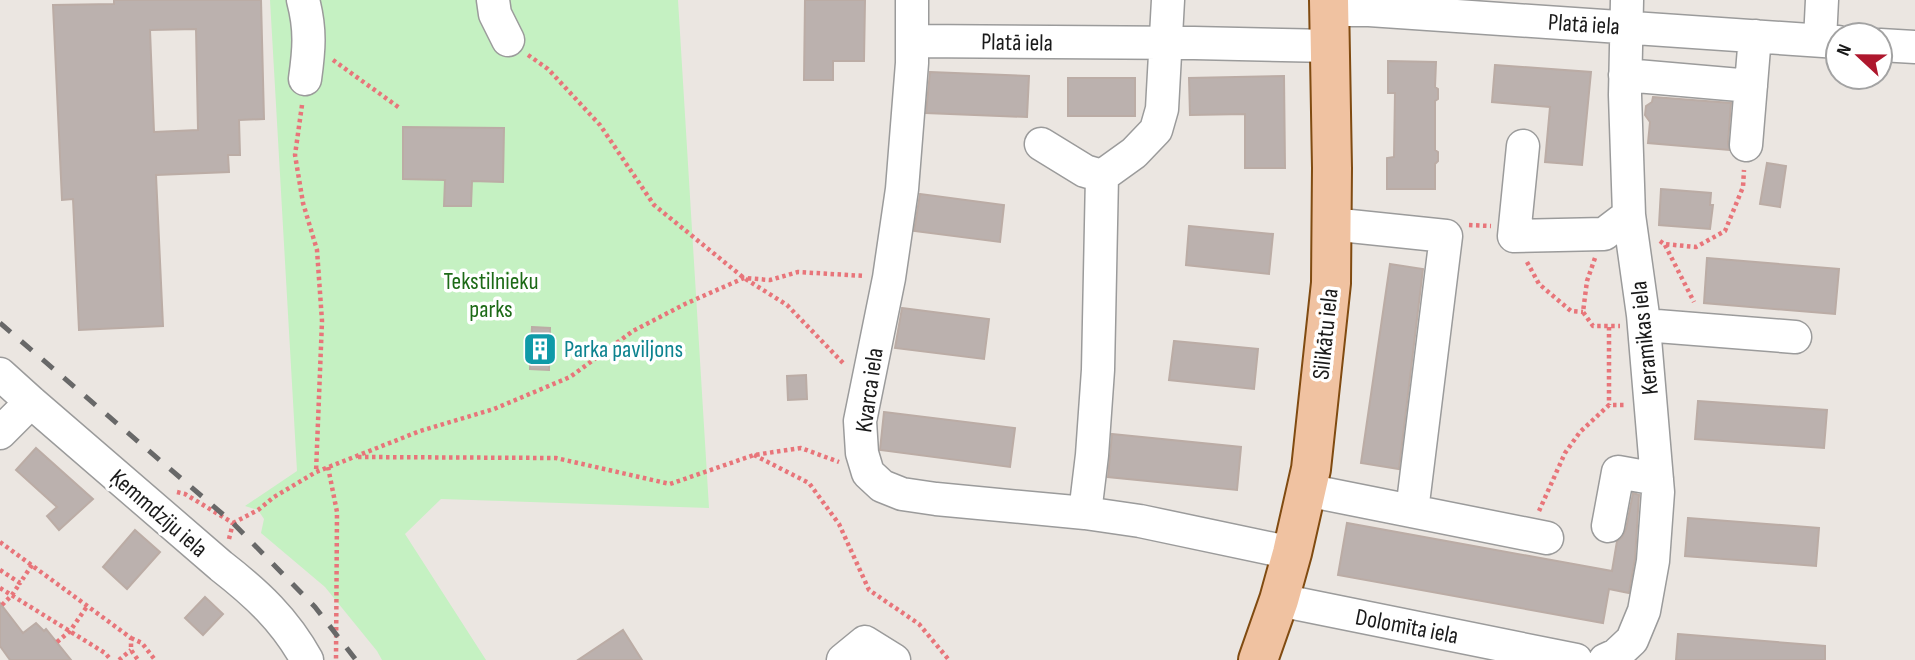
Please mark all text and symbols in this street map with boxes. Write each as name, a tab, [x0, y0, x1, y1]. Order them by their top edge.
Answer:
street label: Platā iela	[1547, 8, 1621, 41]
north arrow	[1824, 21, 1894, 91]
street label: Platā iela	[981, 27, 1053, 58]
text: N	[1832, 41, 1857, 59]
park label: Tekstilnieku parks	[443, 267, 539, 324]
street label: Keramikas iela	[1624, 280, 1665, 396]
street label: Silikātu iela	[1306, 287, 1345, 381]
building icon: Parka paviljons	[521, 330, 559, 368]
place label: Parka paviljons	[564, 335, 683, 364]
street label: Kvarca iela	[849, 346, 890, 434]
street label: Ķemmdziju iela	[104, 463, 213, 564]
street label: Dolomīta iela	[1353, 602, 1461, 651]

